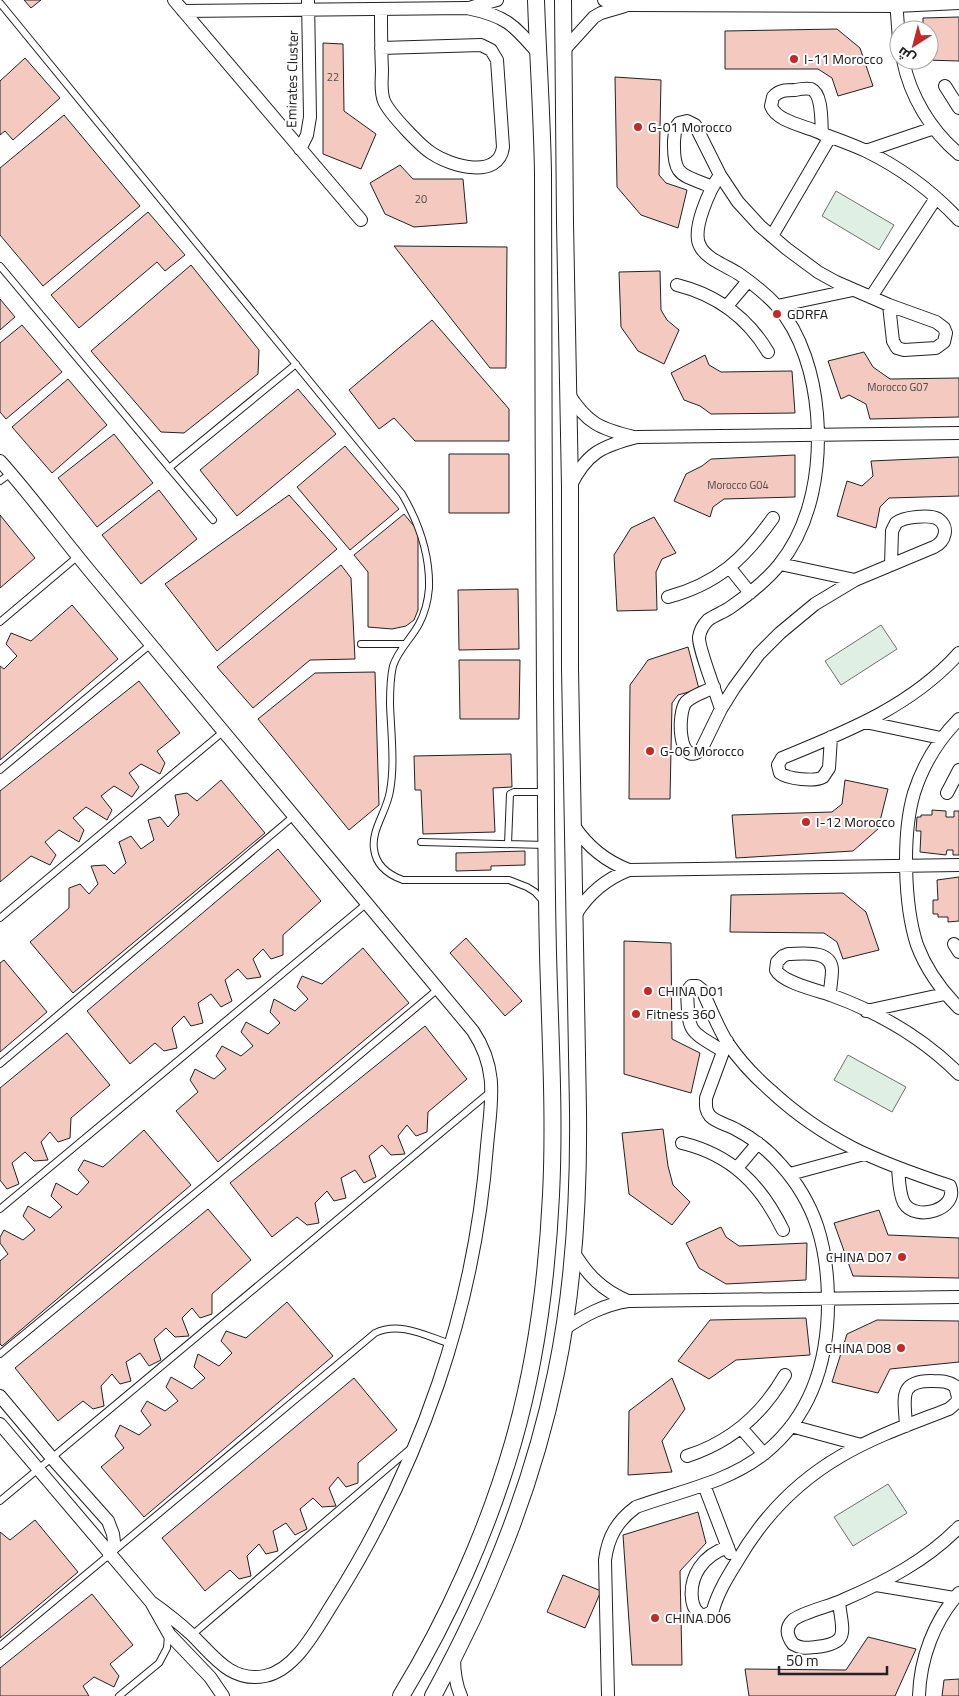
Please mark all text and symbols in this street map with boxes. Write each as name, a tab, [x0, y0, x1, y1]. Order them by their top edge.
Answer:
north arrow	[889, 20, 939, 70]
street label: Emirates Cluster	[278, 30, 306, 128]
text: ش	[891, 40, 921, 71]
place label: I-11 Morocco	[804, 46, 883, 72]
marker: I-11 Morocco	[788, 53, 800, 65]
house number: 22	[327, 67, 339, 87]
place label: G-01 Morocco	[648, 114, 732, 140]
marker: G-01 Morocco	[632, 121, 644, 133]
house number: 20	[415, 189, 427, 209]
place label: GDRFA	[787, 301, 829, 327]
marker: GDRFA	[771, 308, 783, 320]
house number: Morocco G07	[867, 377, 929, 397]
house number: Morocco G04	[707, 475, 769, 495]
place label: G-06 Morocco	[660, 738, 744, 764]
marker: G-06 Morocco	[644, 745, 656, 757]
place label: I-12 Morocco	[816, 809, 895, 835]
marker: I-12 Morocco	[800, 816, 812, 828]
place label: CHINA D01	[658, 978, 724, 1004]
marker: CHINA D01	[642, 985, 654, 997]
place label: Fitness 360	[646, 1001, 716, 1027]
marker: Fitness 360	[630, 1008, 642, 1020]
place label: CHINA D07	[826, 1244, 892, 1270]
marker: CHINA D07	[896, 1251, 908, 1263]
place label: CHINA D08	[825, 1335, 891, 1361]
marker: CHINA D08	[895, 1342, 907, 1354]
place label: CHINA D06	[665, 1605, 731, 1631]
marker: CHINA D06	[649, 1612, 661, 1624]
scale bar	[779, 1644, 886, 1676]
text: 50 m	[786, 1646, 819, 1675]

